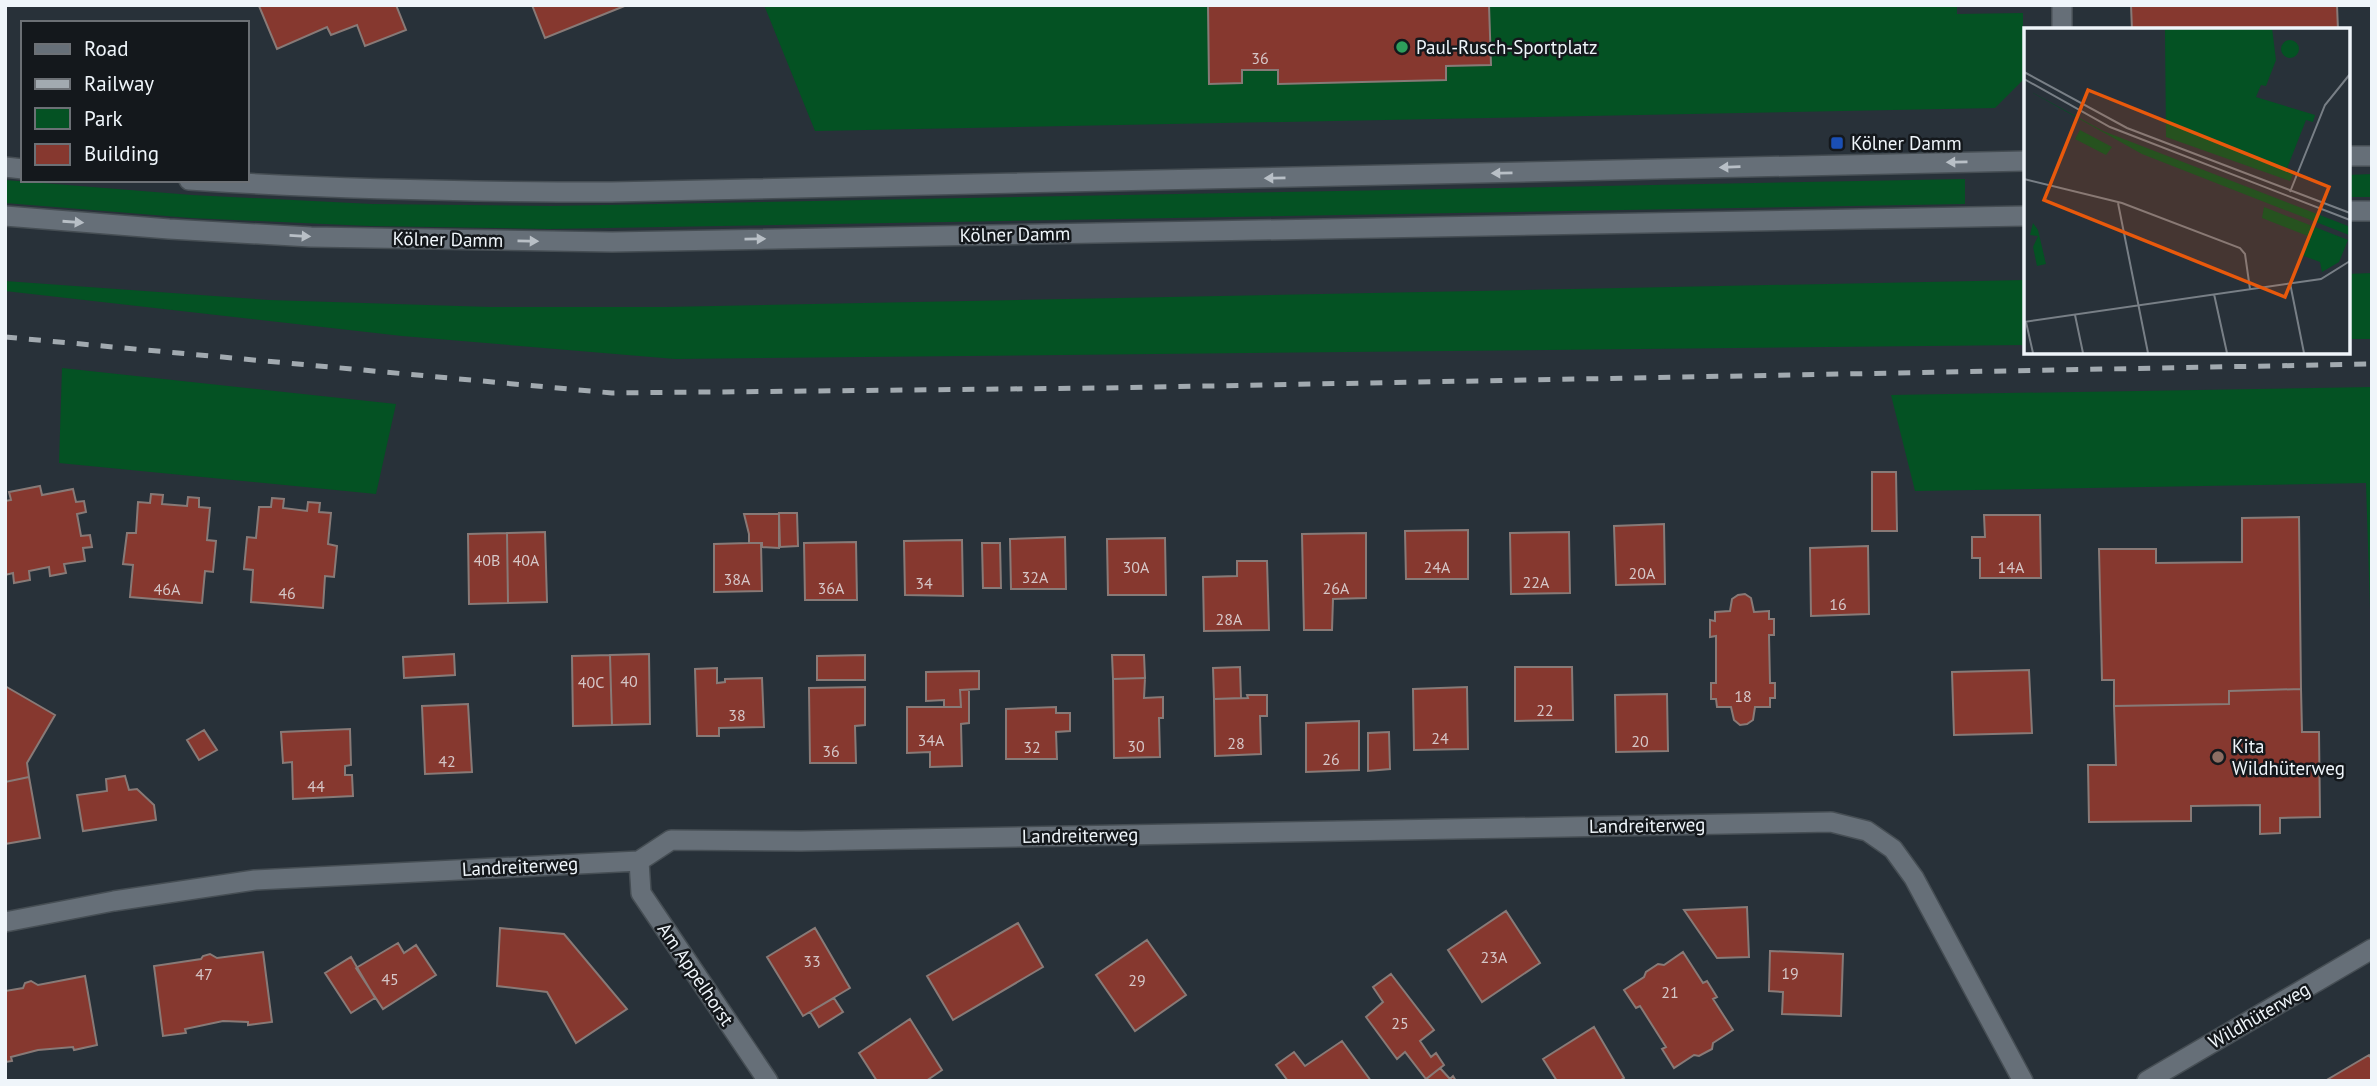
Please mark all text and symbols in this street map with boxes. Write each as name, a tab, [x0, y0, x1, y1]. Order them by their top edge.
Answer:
legend	[21, 21, 248, 182]
inset map	[2024, 28, 2349, 354]
text: Road	[84, 35, 128, 62]
place label: Paul-Rusch-Sportplatz	[1416, 35, 1597, 59]
marker: Paul-Rusch-Sportplatz	[1394, 39, 1410, 55]
house number: 36	[1251, 48, 1269, 68]
text: Railway	[84, 70, 154, 97]
text: Park	[84, 105, 123, 132]
place label: Kölner Damm	[1851, 131, 1962, 155]
marker: Kölner Damm	[1829, 135, 1845, 151]
text: Building	[84, 140, 159, 167]
one-way arrow	[1946, 156, 1968, 168]
one-way arrow	[1718, 161, 1740, 173]
one-way arrow	[1491, 167, 1513, 179]
one-way arrow	[1263, 172, 1285, 184]
one-way arrow	[62, 217, 84, 228]
street label: Kölner Damm	[959, 221, 1071, 247]
street label: Kölner Damm	[392, 226, 504, 252]
one-way arrow	[290, 231, 312, 242]
one-way arrow	[744, 233, 766, 245]
one-way arrow	[517, 235, 539, 246]
house number: 40B	[474, 550, 500, 570]
house number: 40A	[513, 550, 540, 570]
house number: 30A	[1123, 557, 1150, 577]
house number: 24A	[1424, 557, 1451, 577]
house number: 14A	[1998, 557, 2025, 577]
house number: 20A	[1629, 563, 1656, 583]
house number: 32A	[1022, 567, 1049, 587]
house number: 38A	[724, 569, 751, 589]
house number: 22A	[1523, 572, 1550, 592]
house number: 34	[915, 573, 933, 593]
house number: 36A	[818, 578, 845, 598]
house number: 26A	[1323, 578, 1350, 598]
house number: 46A	[154, 579, 181, 599]
house number: 46	[278, 583, 296, 603]
house number: 16	[1829, 594, 1847, 614]
house number: 28A	[1216, 609, 1243, 629]
house number: 40	[620, 671, 638, 691]
house number: 40C	[578, 672, 604, 692]
house number: 18	[1734, 686, 1752, 706]
house number: 22	[1536, 700, 1554, 720]
house number: 38	[728, 705, 746, 725]
house number: 24	[1431, 728, 1449, 748]
house number: 34A	[918, 730, 945, 750]
house number: 20	[1631, 731, 1649, 751]
house number: 28	[1227, 733, 1245, 753]
place label: Kita Wildhüterweg	[2232, 734, 2345, 780]
house number: 30	[1127, 736, 1145, 756]
house number: 32	[1023, 737, 1041, 757]
house number: 36	[822, 741, 840, 761]
house number: 26	[1322, 749, 1340, 769]
marker: Kita Wildhüterweg	[2210, 749, 2226, 765]
house number: 42	[438, 751, 456, 771]
house number: 44	[307, 776, 325, 796]
street label: Landreiterweg	[1589, 812, 1705, 838]
street label: Landreiterweg	[1022, 822, 1138, 848]
street label: Landreiterweg	[461, 851, 579, 881]
street label: Am Appelhorst	[653, 918, 740, 1031]
house number: 23A	[1481, 947, 1508, 967]
house number: 33	[803, 951, 821, 971]
house number: 19	[1781, 963, 1799, 983]
house number: 47	[195, 964, 213, 984]
house number: 45	[381, 969, 399, 989]
house number: 29	[1128, 970, 1146, 990]
street label: Wildhüterweg	[2204, 976, 2314, 1054]
house number: 21	[1661, 982, 1679, 1002]
house number: 25	[1391, 1013, 1409, 1033]

